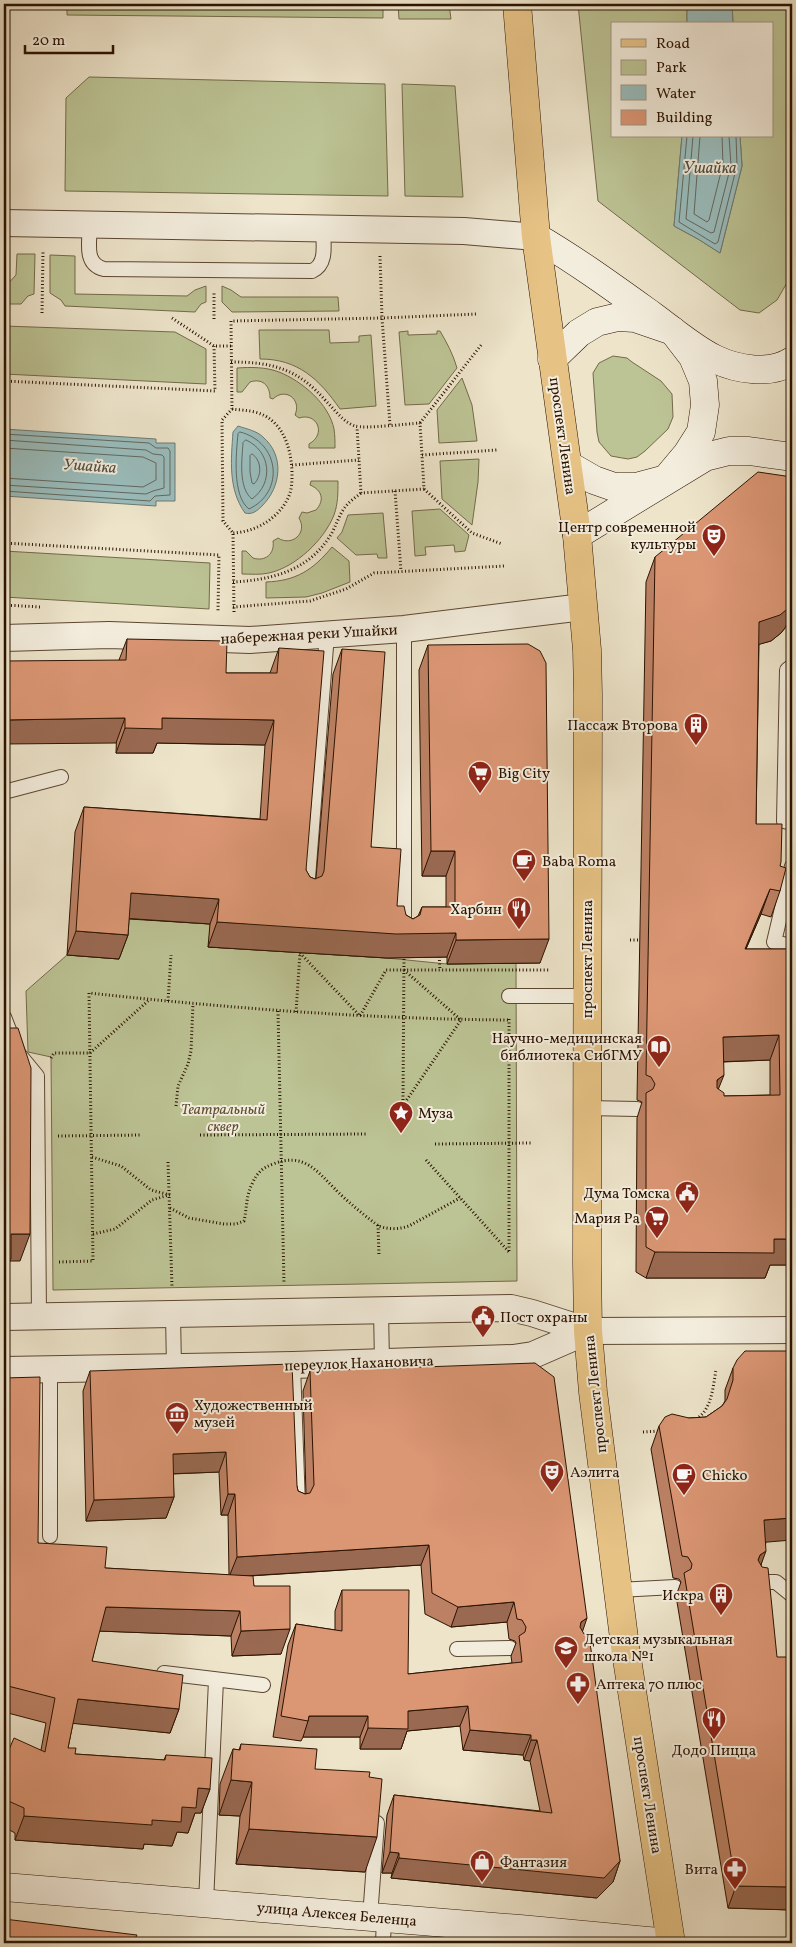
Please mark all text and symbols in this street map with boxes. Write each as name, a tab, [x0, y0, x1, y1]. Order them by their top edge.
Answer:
scale bar	[25, 22, 112, 54]
legend	[611, 22, 774, 138]
text: 20 m	[32, 31, 65, 52]
text: Road	[656, 34, 690, 55]
text: Park	[656, 58, 687, 79]
text: Water	[656, 84, 696, 105]
text: Building	[656, 108, 713, 129]
water label: Ушайка	[683, 158, 737, 180]
street label: проспект Ленина	[543, 376, 580, 496]
water label: Ушайка	[63, 454, 118, 480]
place label: Центр современной культуры	[558, 518, 696, 556]
theatre icon: Центр современной культуры	[701, 523, 727, 557]
street label: набережная реки Ушайки	[220, 620, 398, 651]
building icon: Пассаж Второва	[683, 712, 709, 746]
place label: Пассаж Второва	[567, 716, 678, 737]
supermarket icon: Big City	[467, 760, 493, 794]
place label: Big City	[498, 764, 550, 785]
cafe icon: Baba Roma	[511, 848, 537, 882]
place label: Baba Roma	[542, 852, 616, 873]
restaurant icon: Харбин	[506, 896, 532, 930]
place label: Харбин	[450, 900, 502, 921]
street label: проспект Ленина	[578, 900, 599, 1018]
place label: Научно-медицинская библиотека СибГМУ	[492, 1029, 642, 1067]
library icon: Научно-медицинская библиотека СибГМУ	[646, 1034, 672, 1068]
park label: Театральный сквер	[181, 1100, 265, 1138]
place icon: Муза	[388, 1100, 414, 1134]
place label: Муза	[418, 1104, 453, 1125]
public building icon: Дума Томска	[674, 1180, 700, 1214]
place label: Дума Томска	[584, 1184, 670, 1205]
supermarket icon: Мария Ра	[644, 1205, 670, 1239]
place label: Мария Ра	[574, 1209, 640, 1230]
public building icon: Пост охраны	[470, 1304, 496, 1338]
place label: Пост охраны	[500, 1308, 588, 1329]
street label: проспект Ленина	[580, 1334, 613, 1454]
street label: переулок Нахановича	[284, 1351, 434, 1378]
place label: Художественный музей	[194, 1396, 313, 1434]
museum icon: Художественный музей	[164, 1401, 190, 1435]
theatre icon: Аэлита	[539, 1459, 565, 1493]
cafe icon: Chicko	[671, 1462, 697, 1496]
place label: Аэлита	[570, 1463, 620, 1484]
place label: Chicko	[702, 1466, 748, 1487]
building icon: Искра	[708, 1582, 734, 1616]
place label: Искра	[662, 1586, 704, 1607]
place label: Детская музыкальная школа №1	[584, 1630, 733, 1668]
school or university icon: Детская музыкальная школа №1	[553, 1635, 579, 1669]
pharmacy icon: Аптека 70 плюс	[565, 1671, 591, 1705]
place label: Аптека 70 плюс	[596, 1675, 702, 1696]
restaurant icon: Додо Пицца	[701, 1706, 727, 1740]
street label: проспект Ленина	[627, 1735, 666, 1855]
place label: Додо Пицца	[672, 1741, 756, 1762]
shop icon: Фантазия	[469, 1849, 495, 1883]
place label: Фантазия	[500, 1853, 567, 1874]
pharmacy icon: Вита	[722, 1856, 748, 1890]
place label: Вита	[685, 1860, 718, 1881]
street label: улица Алексея Беленца	[256, 1898, 418, 1933]

